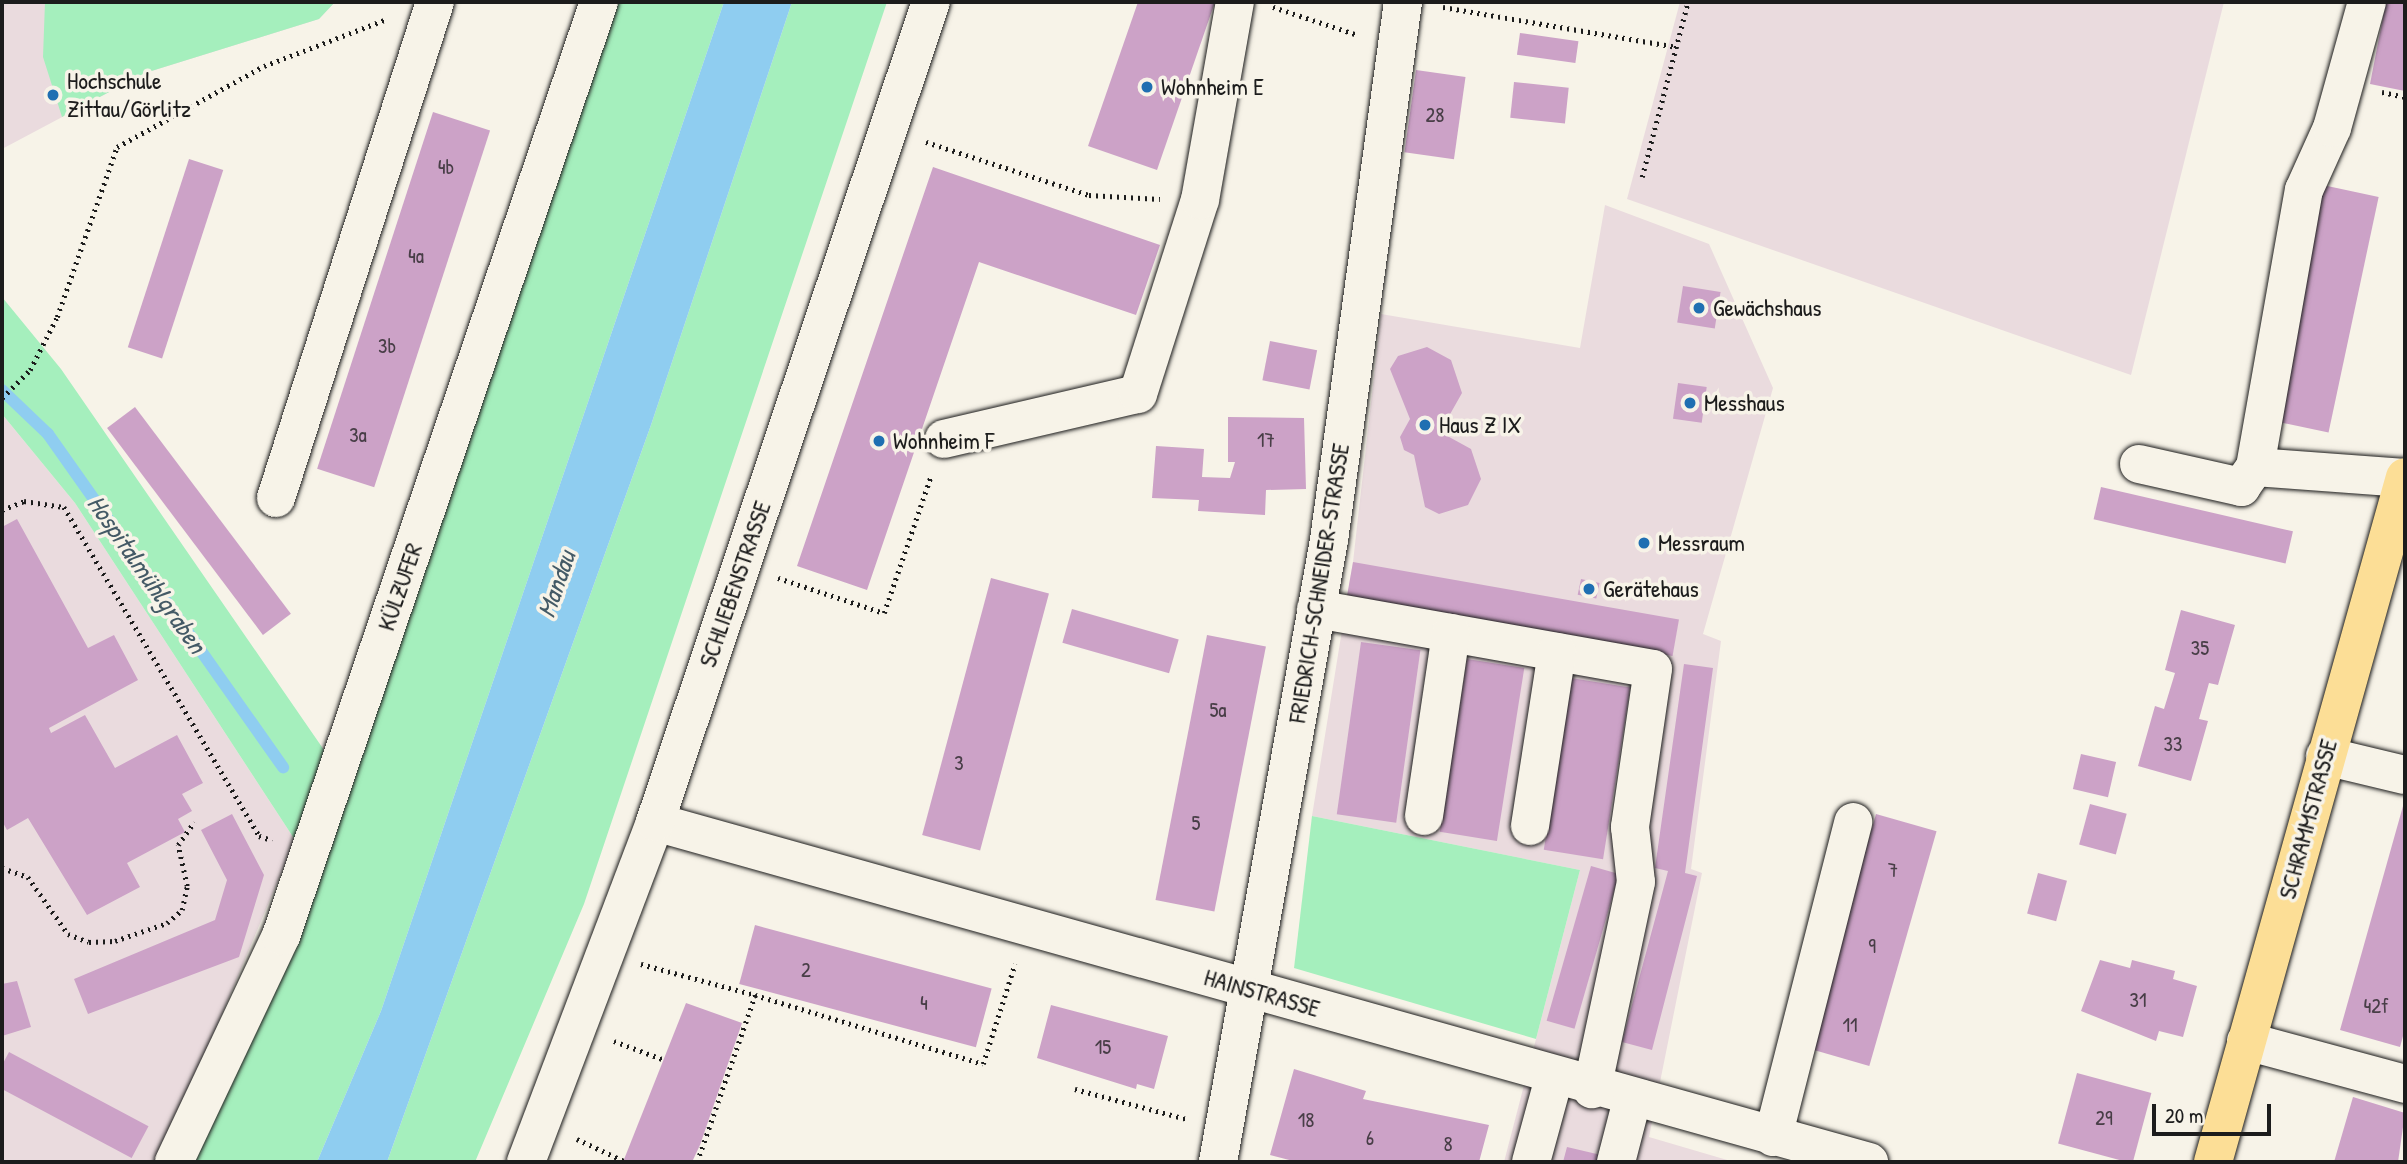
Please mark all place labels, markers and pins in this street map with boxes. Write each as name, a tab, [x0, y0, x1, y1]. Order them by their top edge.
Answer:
place label: Hochschule Zittau/Görlitz	[67, 67, 191, 123]
place label: Wohnheim E	[1161, 73, 1264, 101]
marker: Wohnheim E	[1139, 79, 1155, 95]
marker: Hochschule Zittau/Görlitz	[45, 87, 61, 103]
place label: Gewächshaus	[1713, 294, 1822, 322]
marker: Gewächshaus	[1691, 300, 1707, 316]
place label: Messhaus	[1704, 389, 1785, 417]
marker: Messhaus	[1682, 395, 1698, 411]
place label: Haus Z IX	[1439, 411, 1522, 439]
marker: Haus Z IX	[1417, 417, 1433, 433]
place label: Wohnheim F	[893, 427, 994, 455]
marker: Wohnheim F	[871, 433, 887, 449]
place label: Messraum	[1658, 529, 1745, 557]
marker: Messraum	[1636, 535, 1652, 551]
place label: Gerätehaus	[1603, 575, 1699, 603]
marker: Gerätehaus	[1581, 581, 1597, 597]

